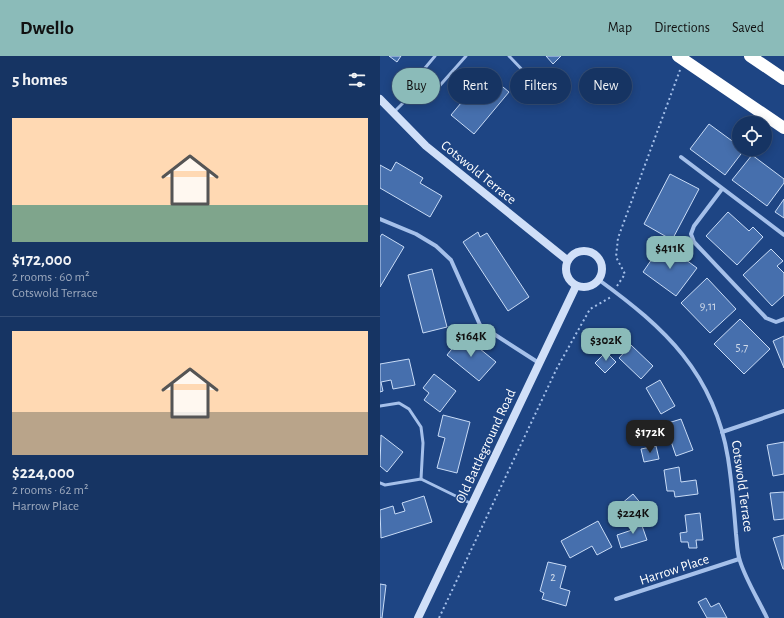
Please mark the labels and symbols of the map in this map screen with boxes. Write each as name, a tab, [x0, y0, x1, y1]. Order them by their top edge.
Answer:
street label: Cotswold Terrace	[438, 138, 519, 207]
pin: $411K	[642, 236, 698, 270]
house number: 9,11	[700, 300, 716, 312]
pin: $164K	[443, 324, 499, 358]
pin: $302K	[578, 328, 634, 362]
house number: 5,7	[736, 341, 748, 353]
street label: Old Battleground Road	[453, 387, 519, 506]
pin: $172K	[622, 420, 678, 454]
street label: Cotswold Terrace	[729, 439, 755, 533]
pin: $224K	[605, 501, 661, 535]
street label: Harrow Place	[638, 552, 711, 588]
house number: 2	[550, 571, 556, 583]

